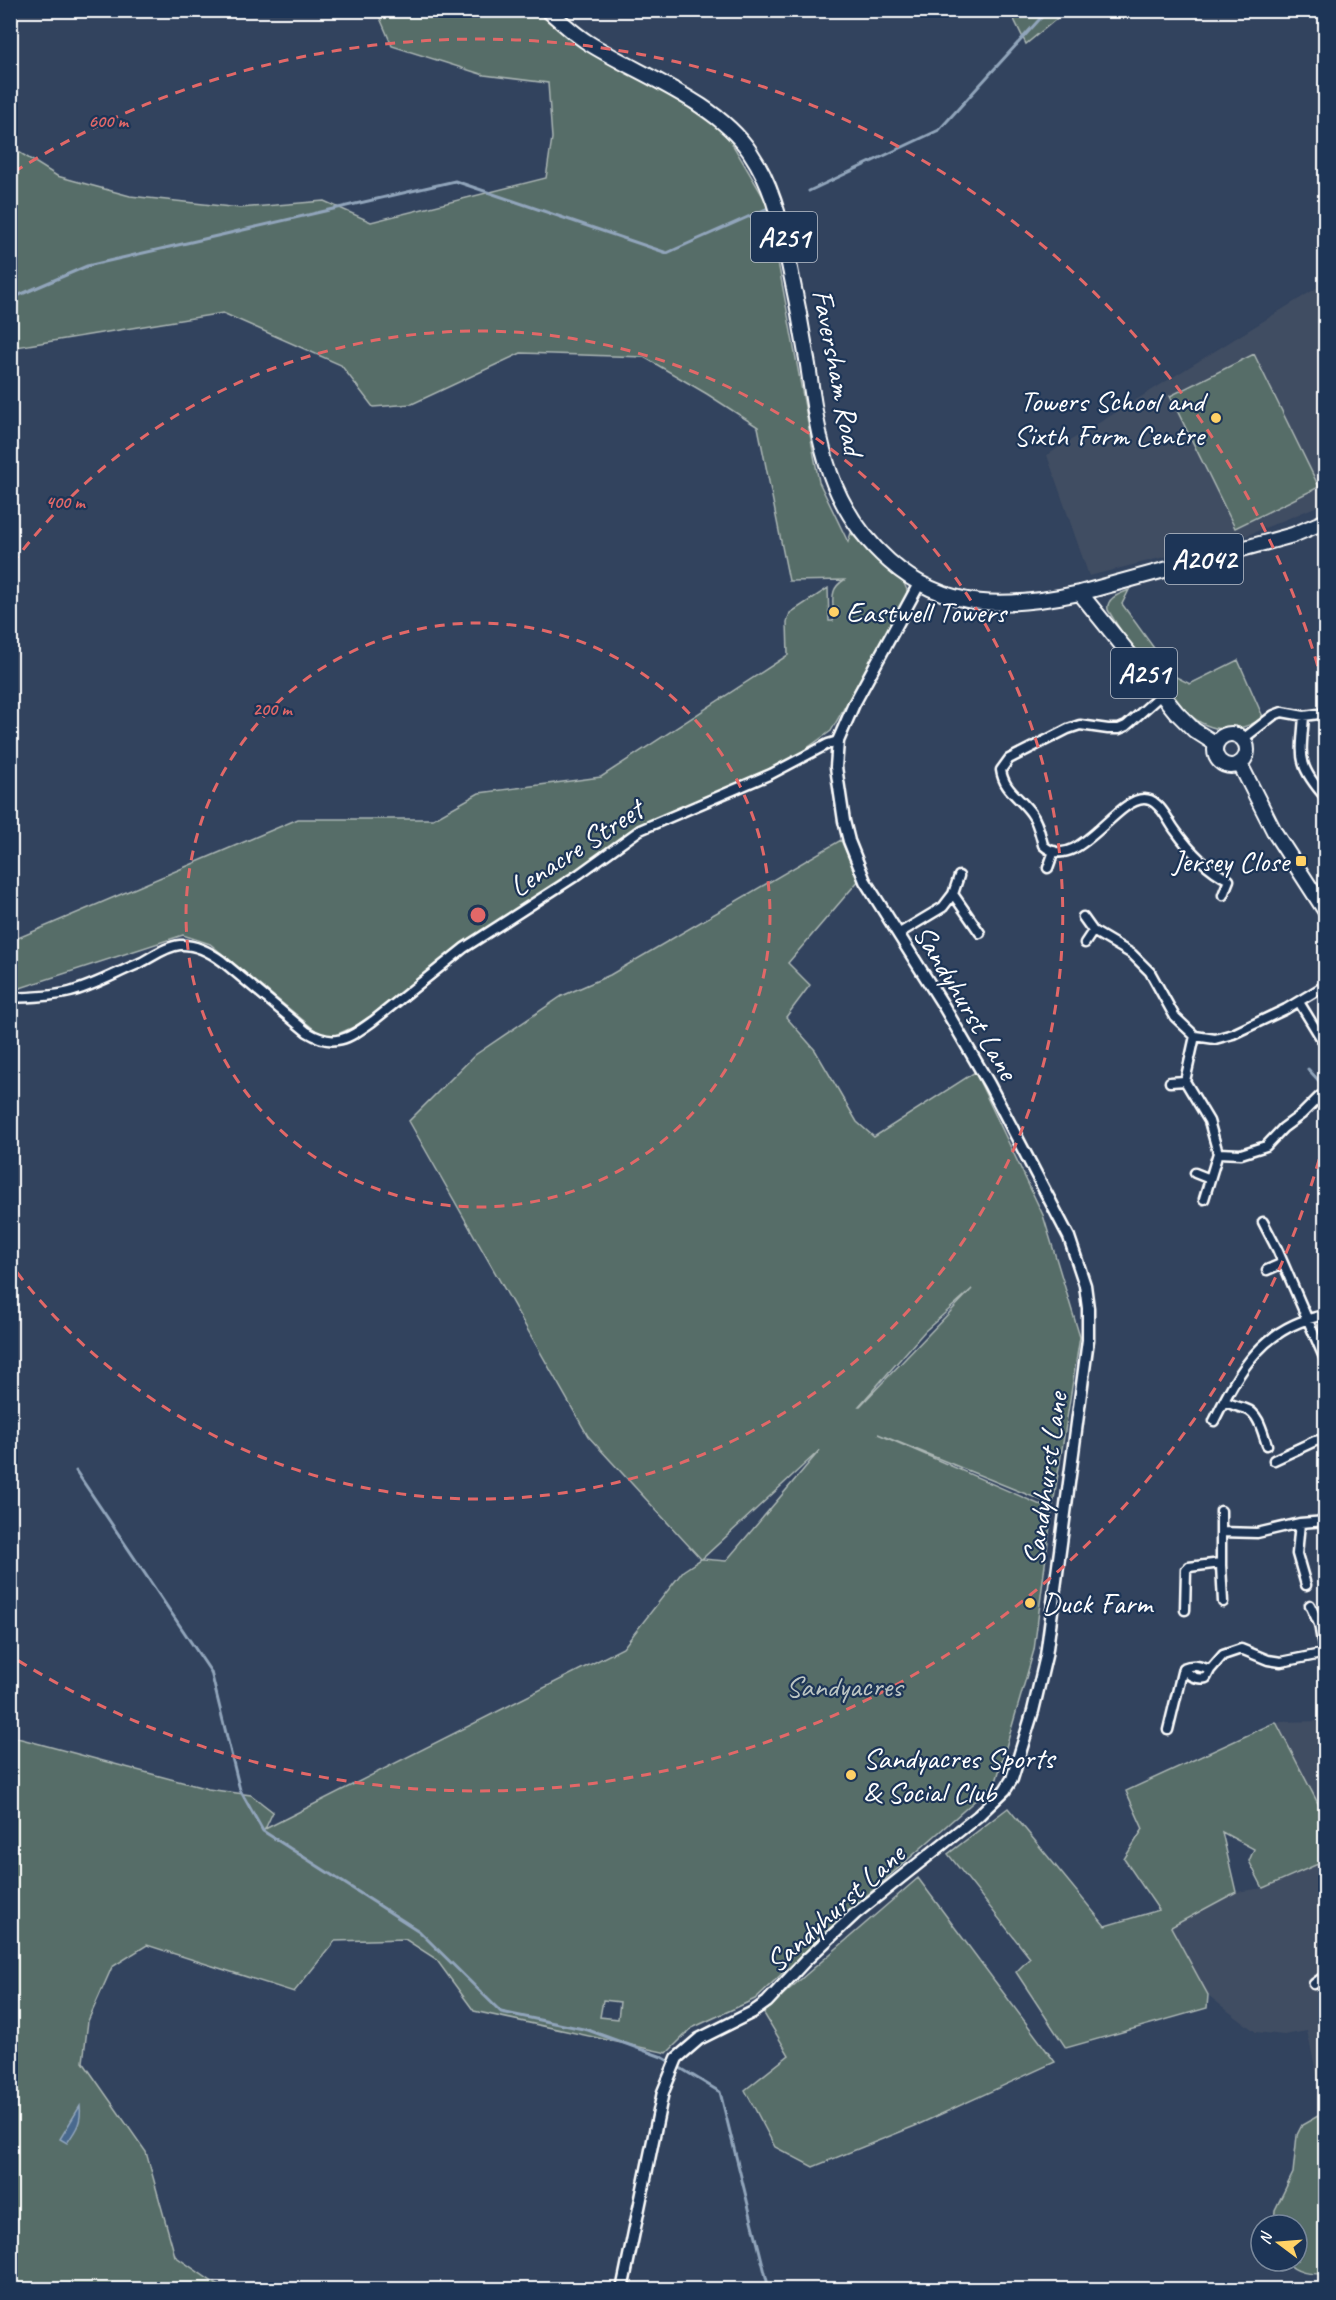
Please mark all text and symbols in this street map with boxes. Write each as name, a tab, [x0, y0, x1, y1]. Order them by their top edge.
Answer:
text: 600 m	[88, 110, 129, 132]
road number: A251	[751, 212, 817, 262]
street label: Faversham Road	[803, 286, 873, 462]
place label: Towers School and Sixth Form Centre	[1014, 382, 1208, 454]
marker: Towers School and Sixth Form Centre	[1209, 411, 1223, 425]
text: 400 m	[46, 491, 86, 513]
road number: A2042	[1165, 534, 1243, 584]
place label: Eastwell Towers	[846, 593, 1009, 631]
marker: Eastwell Towers	[827, 605, 841, 619]
road number: A251	[1111, 648, 1177, 698]
text: 200 m	[253, 698, 293, 720]
street label: Lenacre Street	[502, 789, 653, 905]
place label: Jersey Close	[1170, 842, 1291, 880]
marker: Jersey Close	[1294, 854, 1308, 868]
centre of rings	[468, 905, 488, 925]
street label: Sandyhurst Lane	[905, 917, 1028, 1088]
street label: Sandyhurst Lane	[1014, 1388, 1076, 1568]
place label: Duck Farm	[1042, 1584, 1154, 1622]
marker: Duck Farm	[1023, 1596, 1037, 1610]
park label: Sandyacres	[786, 1667, 905, 1705]
place label: Sandyacres Sports & Social Club	[863, 1739, 1057, 1811]
marker: Sandyacres Sports & Social Club	[844, 1768, 858, 1782]
street label: Sandyhurst Lane	[757, 1834, 914, 1980]
north arrow	[1249, 2213, 1309, 2273]
text: N	[1255, 2229, 1277, 2247]

